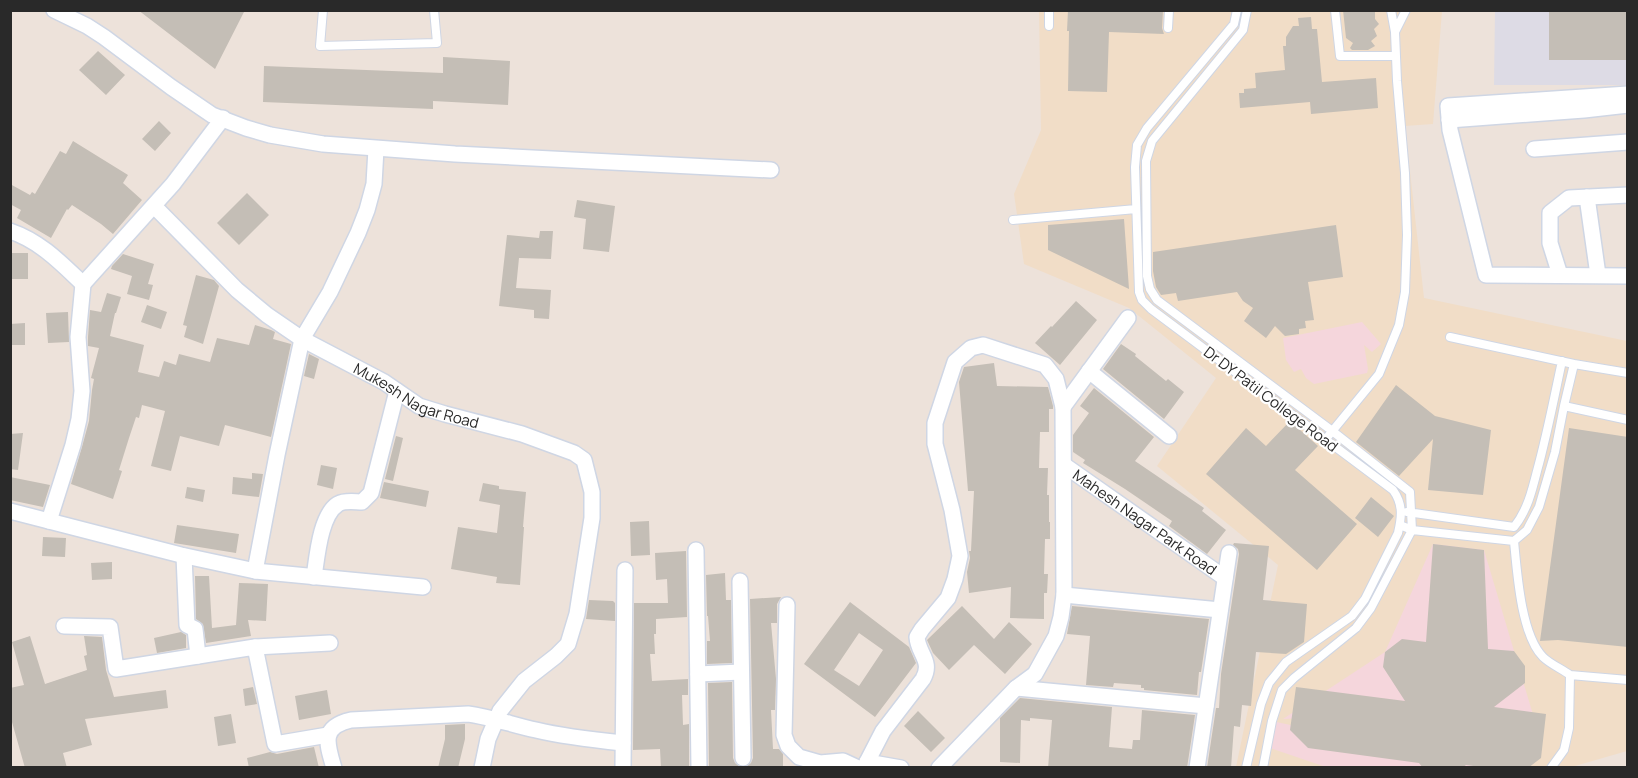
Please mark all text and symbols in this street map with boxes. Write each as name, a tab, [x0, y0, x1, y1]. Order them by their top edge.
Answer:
street label: Dr DY Patil College Road	[1199, 341, 1343, 457]
street label: Mukesh Nagar Road	[350, 357, 481, 433]
street label: Mahesh Nagar Park Road	[1069, 464, 1221, 580]

